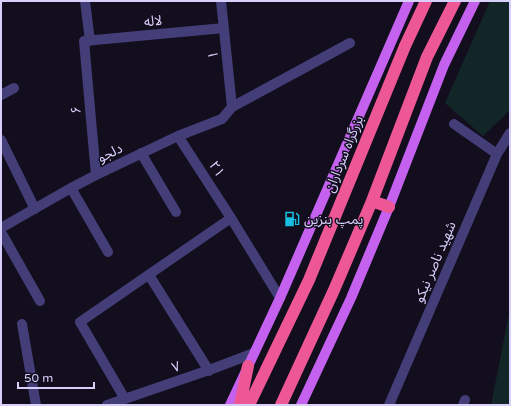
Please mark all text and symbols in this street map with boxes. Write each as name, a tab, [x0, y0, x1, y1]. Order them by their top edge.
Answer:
street label: لاله	[143, 12, 163, 30]
street label: ۱	[204, 50, 222, 60]
street label: ۶	[67, 105, 85, 115]
street label: بزرگراه سرداران	[321, 113, 367, 195]
street label: دلجو	[95, 140, 126, 166]
street label: ۲۱	[206, 158, 228, 180]
fuel station icon: پمپ بنزین	[283, 210, 301, 228]
place label: پمپ بنزین	[304, 211, 363, 229]
street label: شهید ناصر نیکو	[410, 219, 460, 305]
street label: ۷	[169, 358, 183, 376]
scale bar	[18, 364, 94, 390]
text: 50 m	[24, 371, 53, 385]

